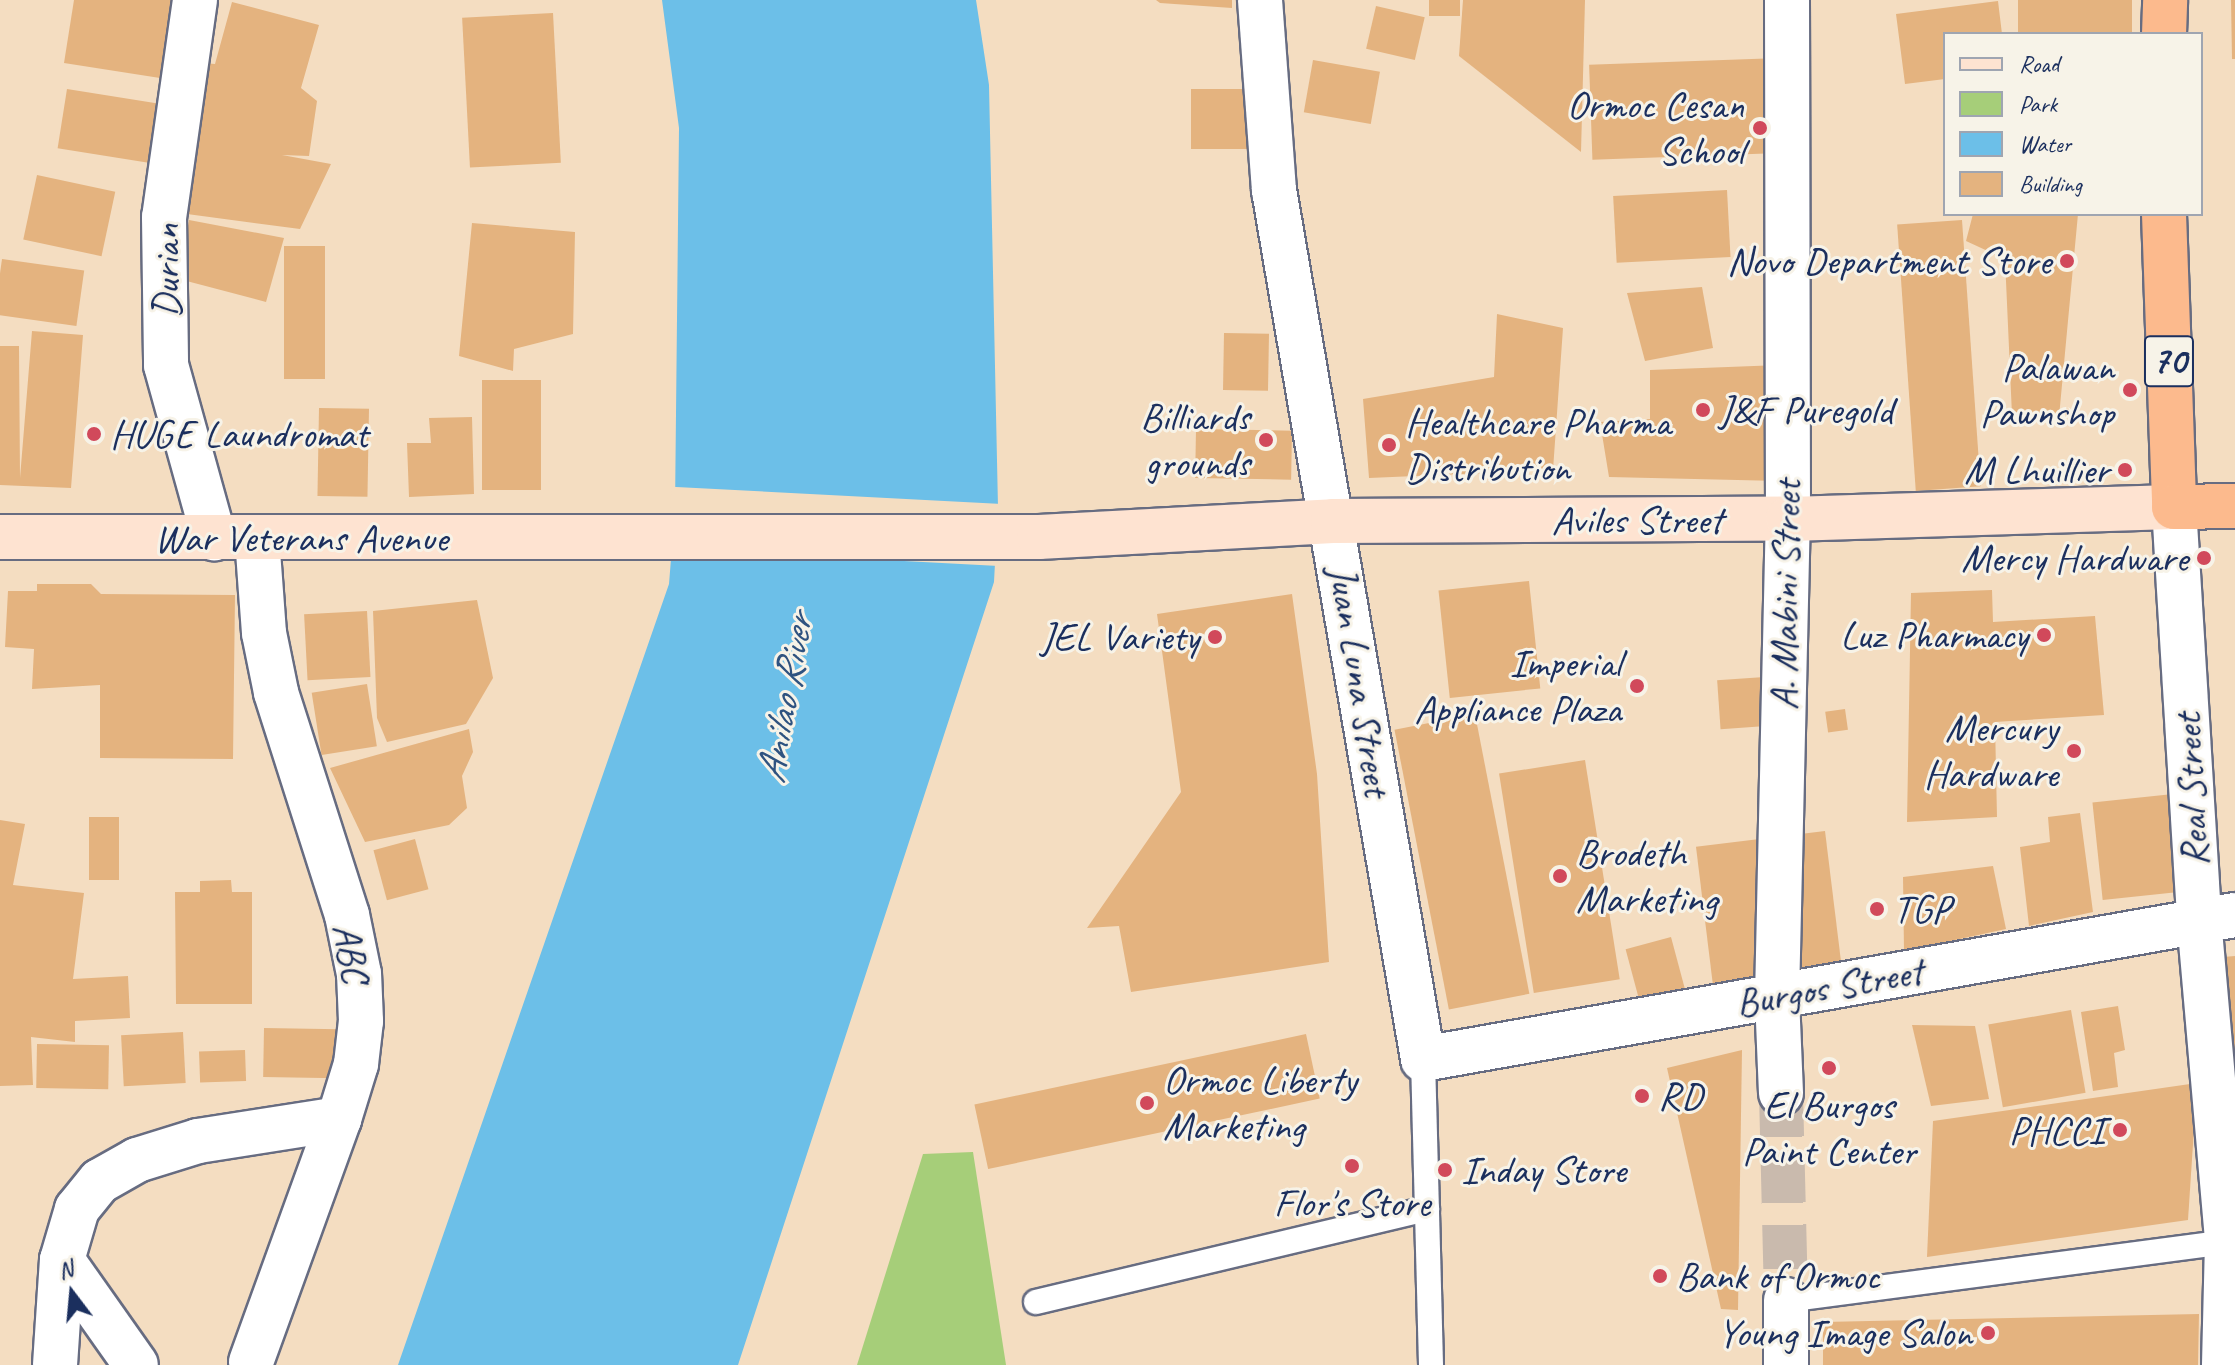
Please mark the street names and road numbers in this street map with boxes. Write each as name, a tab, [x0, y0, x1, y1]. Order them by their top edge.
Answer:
street label: Durian	[142, 224, 190, 318]
road number: 70	[2143, 327, 2195, 395]
street label: A. Mabini Street	[1759, 479, 1811, 711]
street label: Aviles Street	[1551, 496, 1723, 544]
street label: War Veterans Avenue	[155, 514, 447, 562]
street label: Juan Luna Street	[1318, 563, 1402, 799]
street label: Real Street	[2163, 712, 2219, 868]
street label: ABC	[323, 920, 381, 986]
street label: Burgos Street	[1732, 947, 1926, 1027]

